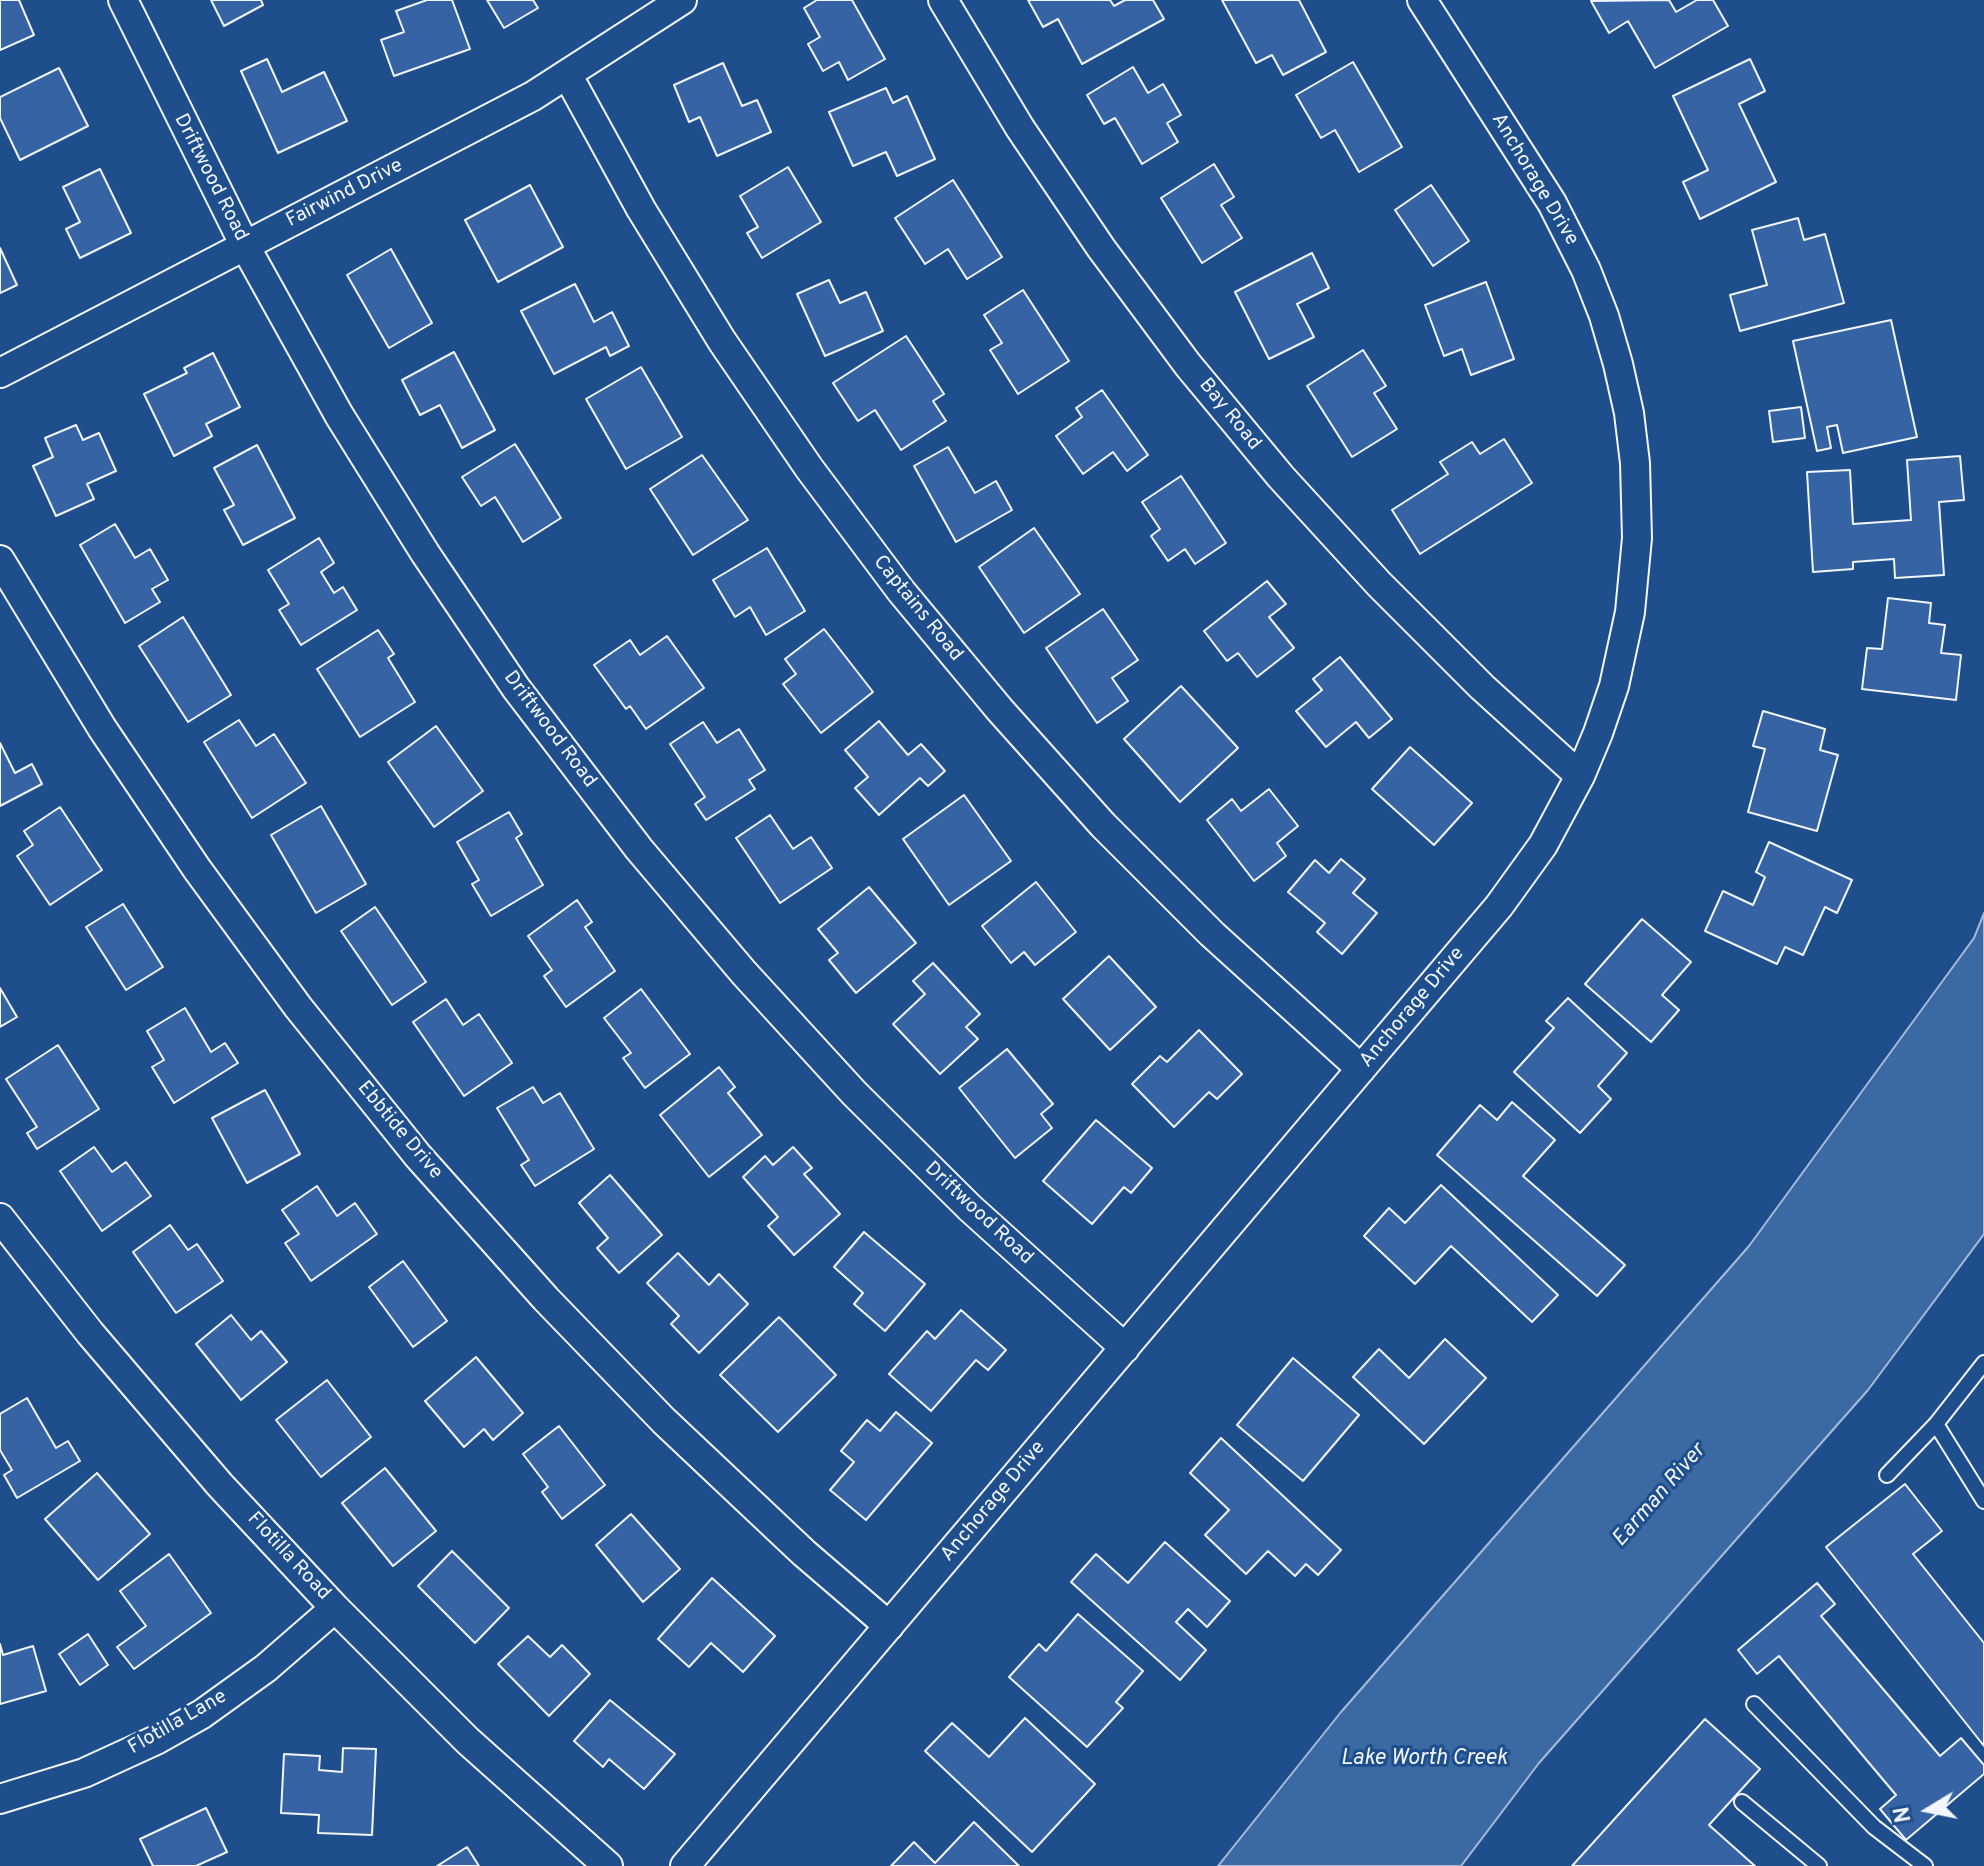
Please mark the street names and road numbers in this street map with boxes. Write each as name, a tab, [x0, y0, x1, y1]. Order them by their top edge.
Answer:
street label: Driftwood Road	[168, 110, 252, 246]
street label: Anchorage Drive	[1485, 110, 1583, 250]
street label: Fairwind Drive	[283, 154, 407, 234]
street label: Bay Road	[1193, 374, 1265, 456]
street label: Captains Road	[867, 551, 967, 667]
street label: Driftwood Road	[497, 667, 601, 793]
street label: Anchorage Drive	[1356, 943, 1470, 1073]
street label: Ebbtide Drive	[351, 1077, 447, 1185]
street label: Driftwood Road	[919, 1158, 1037, 1270]
street label: Anchorage Drive	[937, 1437, 1051, 1567]
street label: Flotilla Road	[241, 1508, 335, 1606]
street label: Flotilla Lane	[125, 1685, 231, 1761]

